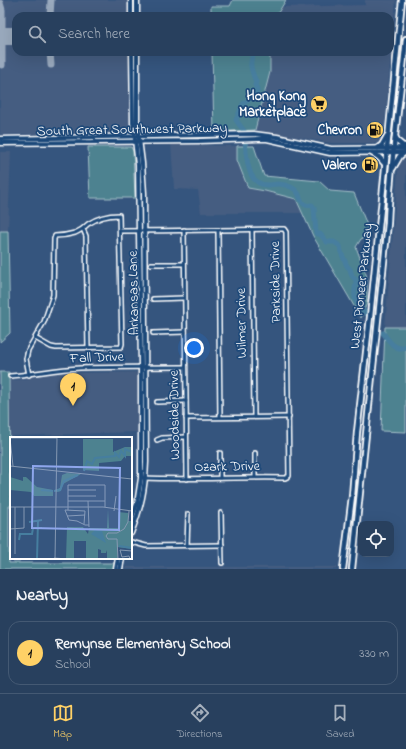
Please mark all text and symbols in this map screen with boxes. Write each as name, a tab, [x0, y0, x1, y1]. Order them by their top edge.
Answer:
search box	[12, 12, 394, 56]
icon: search	[26, 23, 48, 45]
text: Search here	[58, 23, 130, 45]
place label: Hong Kong Marketplace	[239, 86, 307, 123]
supermarket icon: Hong Kong Marketplace	[309, 94, 329, 114]
street label: South Great Southwest Parkway	[37, 118, 228, 143]
place label: Chevron	[317, 120, 362, 141]
fuel station icon: Chevron	[365, 120, 385, 140]
place label: Valero	[322, 155, 357, 176]
fuel station icon: Valero	[360, 155, 380, 175]
street label: West Pioneer Parkway	[345, 222, 380, 350]
street label: Parkside Drive	[265, 240, 287, 323]
street label: Arkansas Lane	[123, 250, 145, 336]
street label: Wilmer Drive	[231, 287, 253, 358]
your location	[184, 338, 204, 358]
street label: Fall Drive	[69, 347, 125, 369]
street label: Woodside Drive	[164, 369, 186, 460]
pin: 1	[60, 373, 86, 406]
inset map	[10, 437, 132, 559]
street label: Ozark Drive	[194, 456, 261, 478]
map controls	[358, 521, 394, 557]
button: locate	[358, 521, 394, 557]
text: Nearby	[16, 583, 68, 608]
text: Remynse Elementary School	[55, 633, 231, 655]
text: 1	[28, 644, 32, 663]
text: 330 m	[359, 644, 389, 663]
text: School	[55, 655, 91, 674]
tab: Map	[52, 702, 74, 742]
tab: Directions	[177, 702, 222, 742]
tab: Saved	[326, 702, 354, 742]

